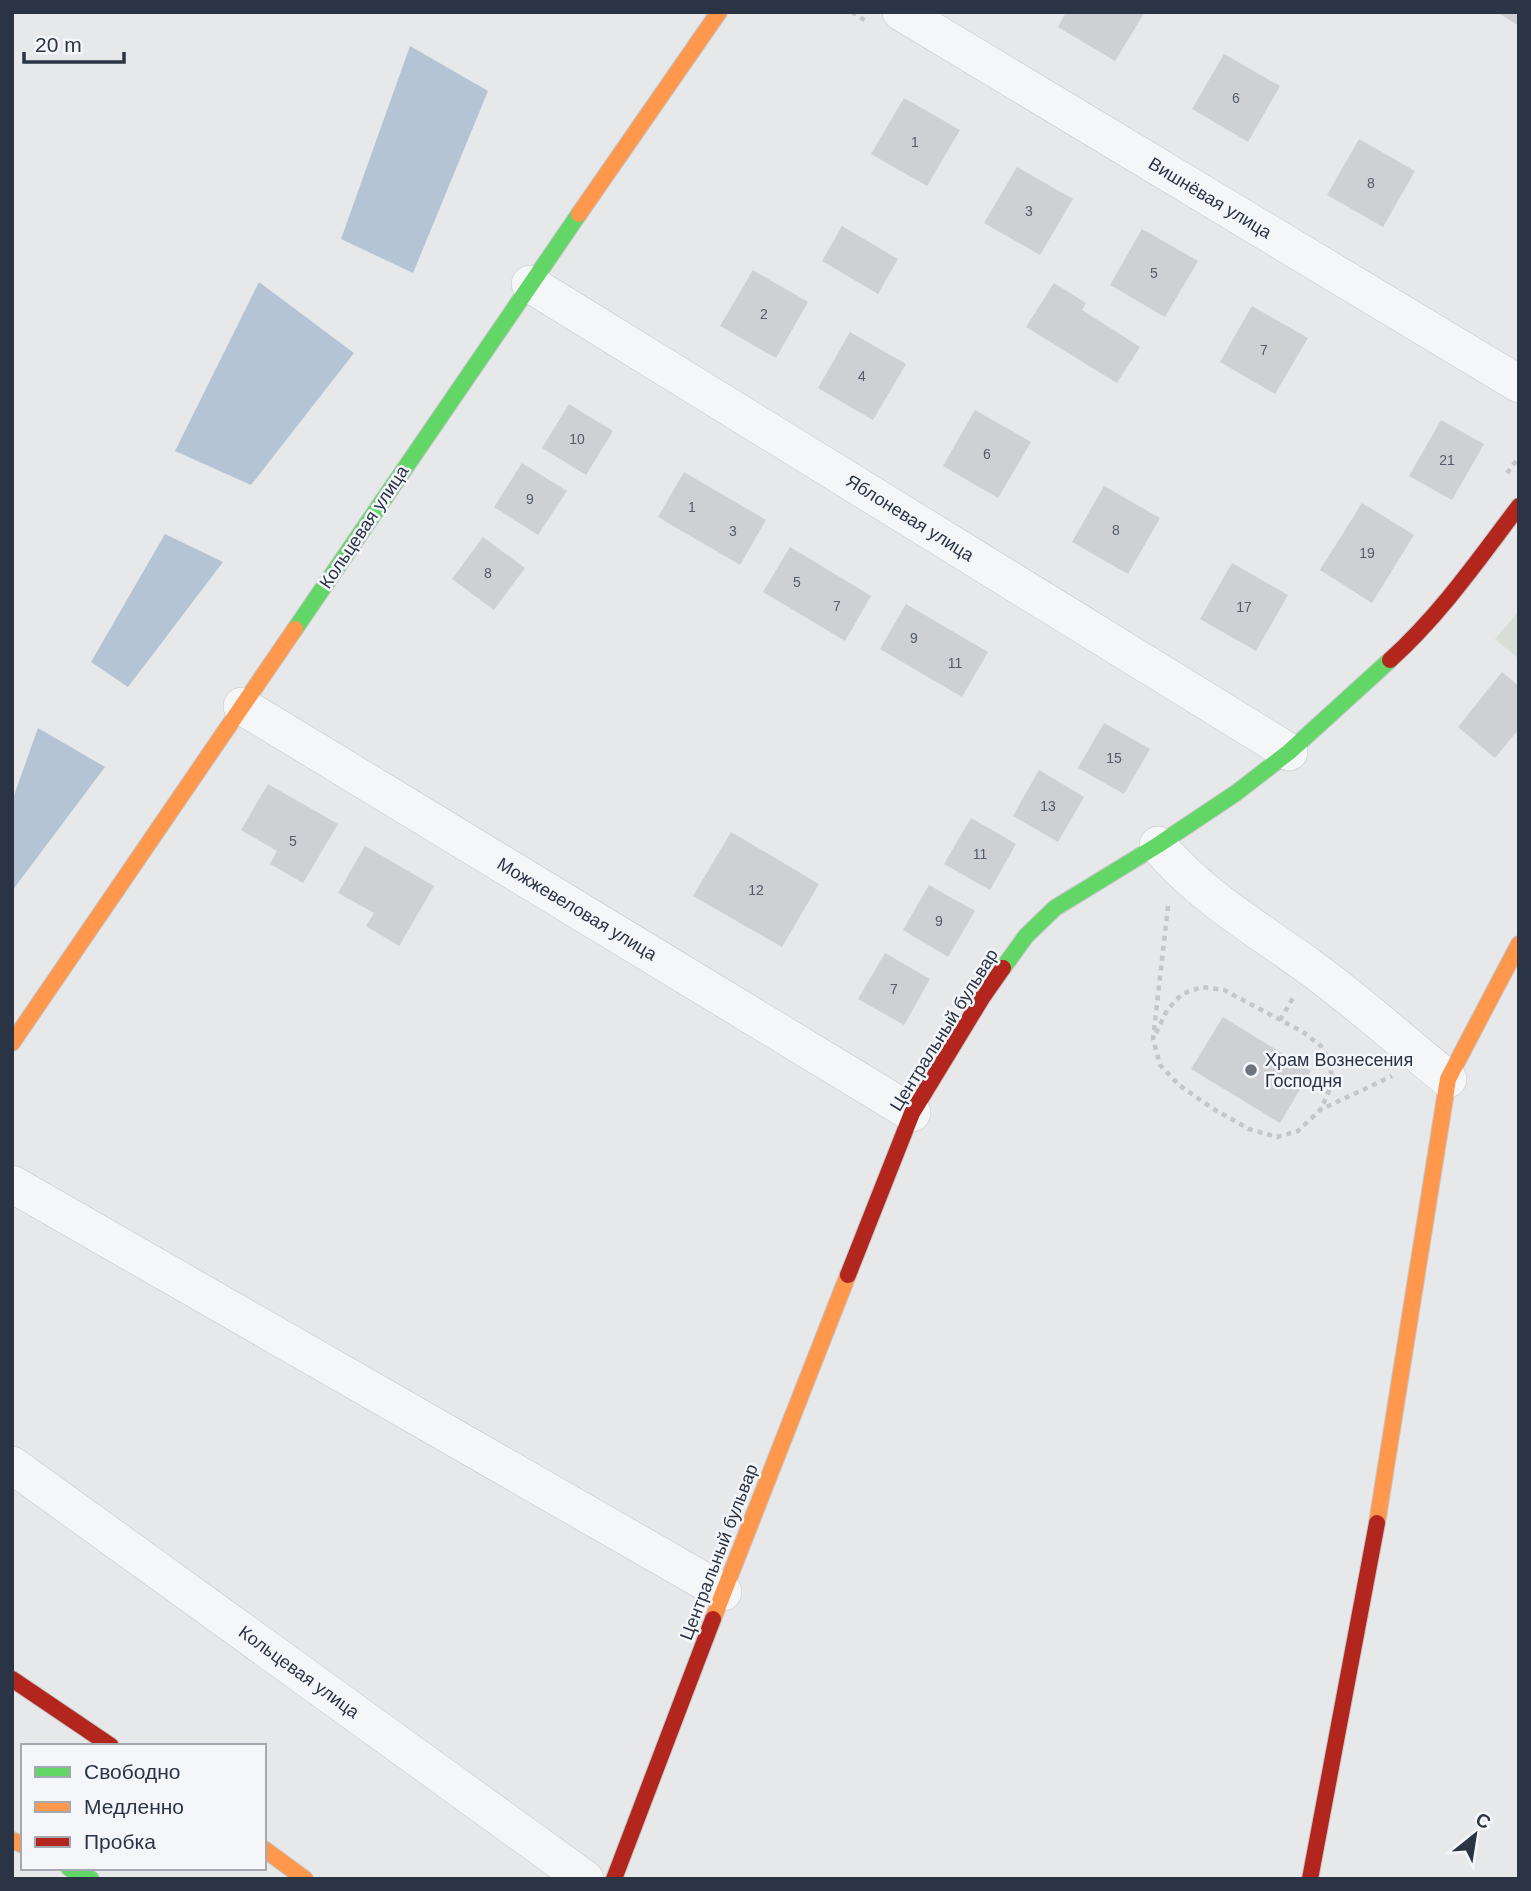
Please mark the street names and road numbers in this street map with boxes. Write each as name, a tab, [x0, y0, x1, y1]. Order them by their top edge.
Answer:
street label: Вишнёвая улица	[1145, 153, 1276, 243]
street label: Кольцевая улица	[316, 461, 413, 592]
street label: Яблоневая улица	[842, 471, 978, 566]
street label: Можжевеловая улица	[494, 854, 661, 965]
street label: Центральный бульвар	[886, 945, 1002, 1115]
street label: Центральный бульвар	[676, 1461, 762, 1643]
street label: Кольцевая улица	[235, 1622, 364, 1723]

